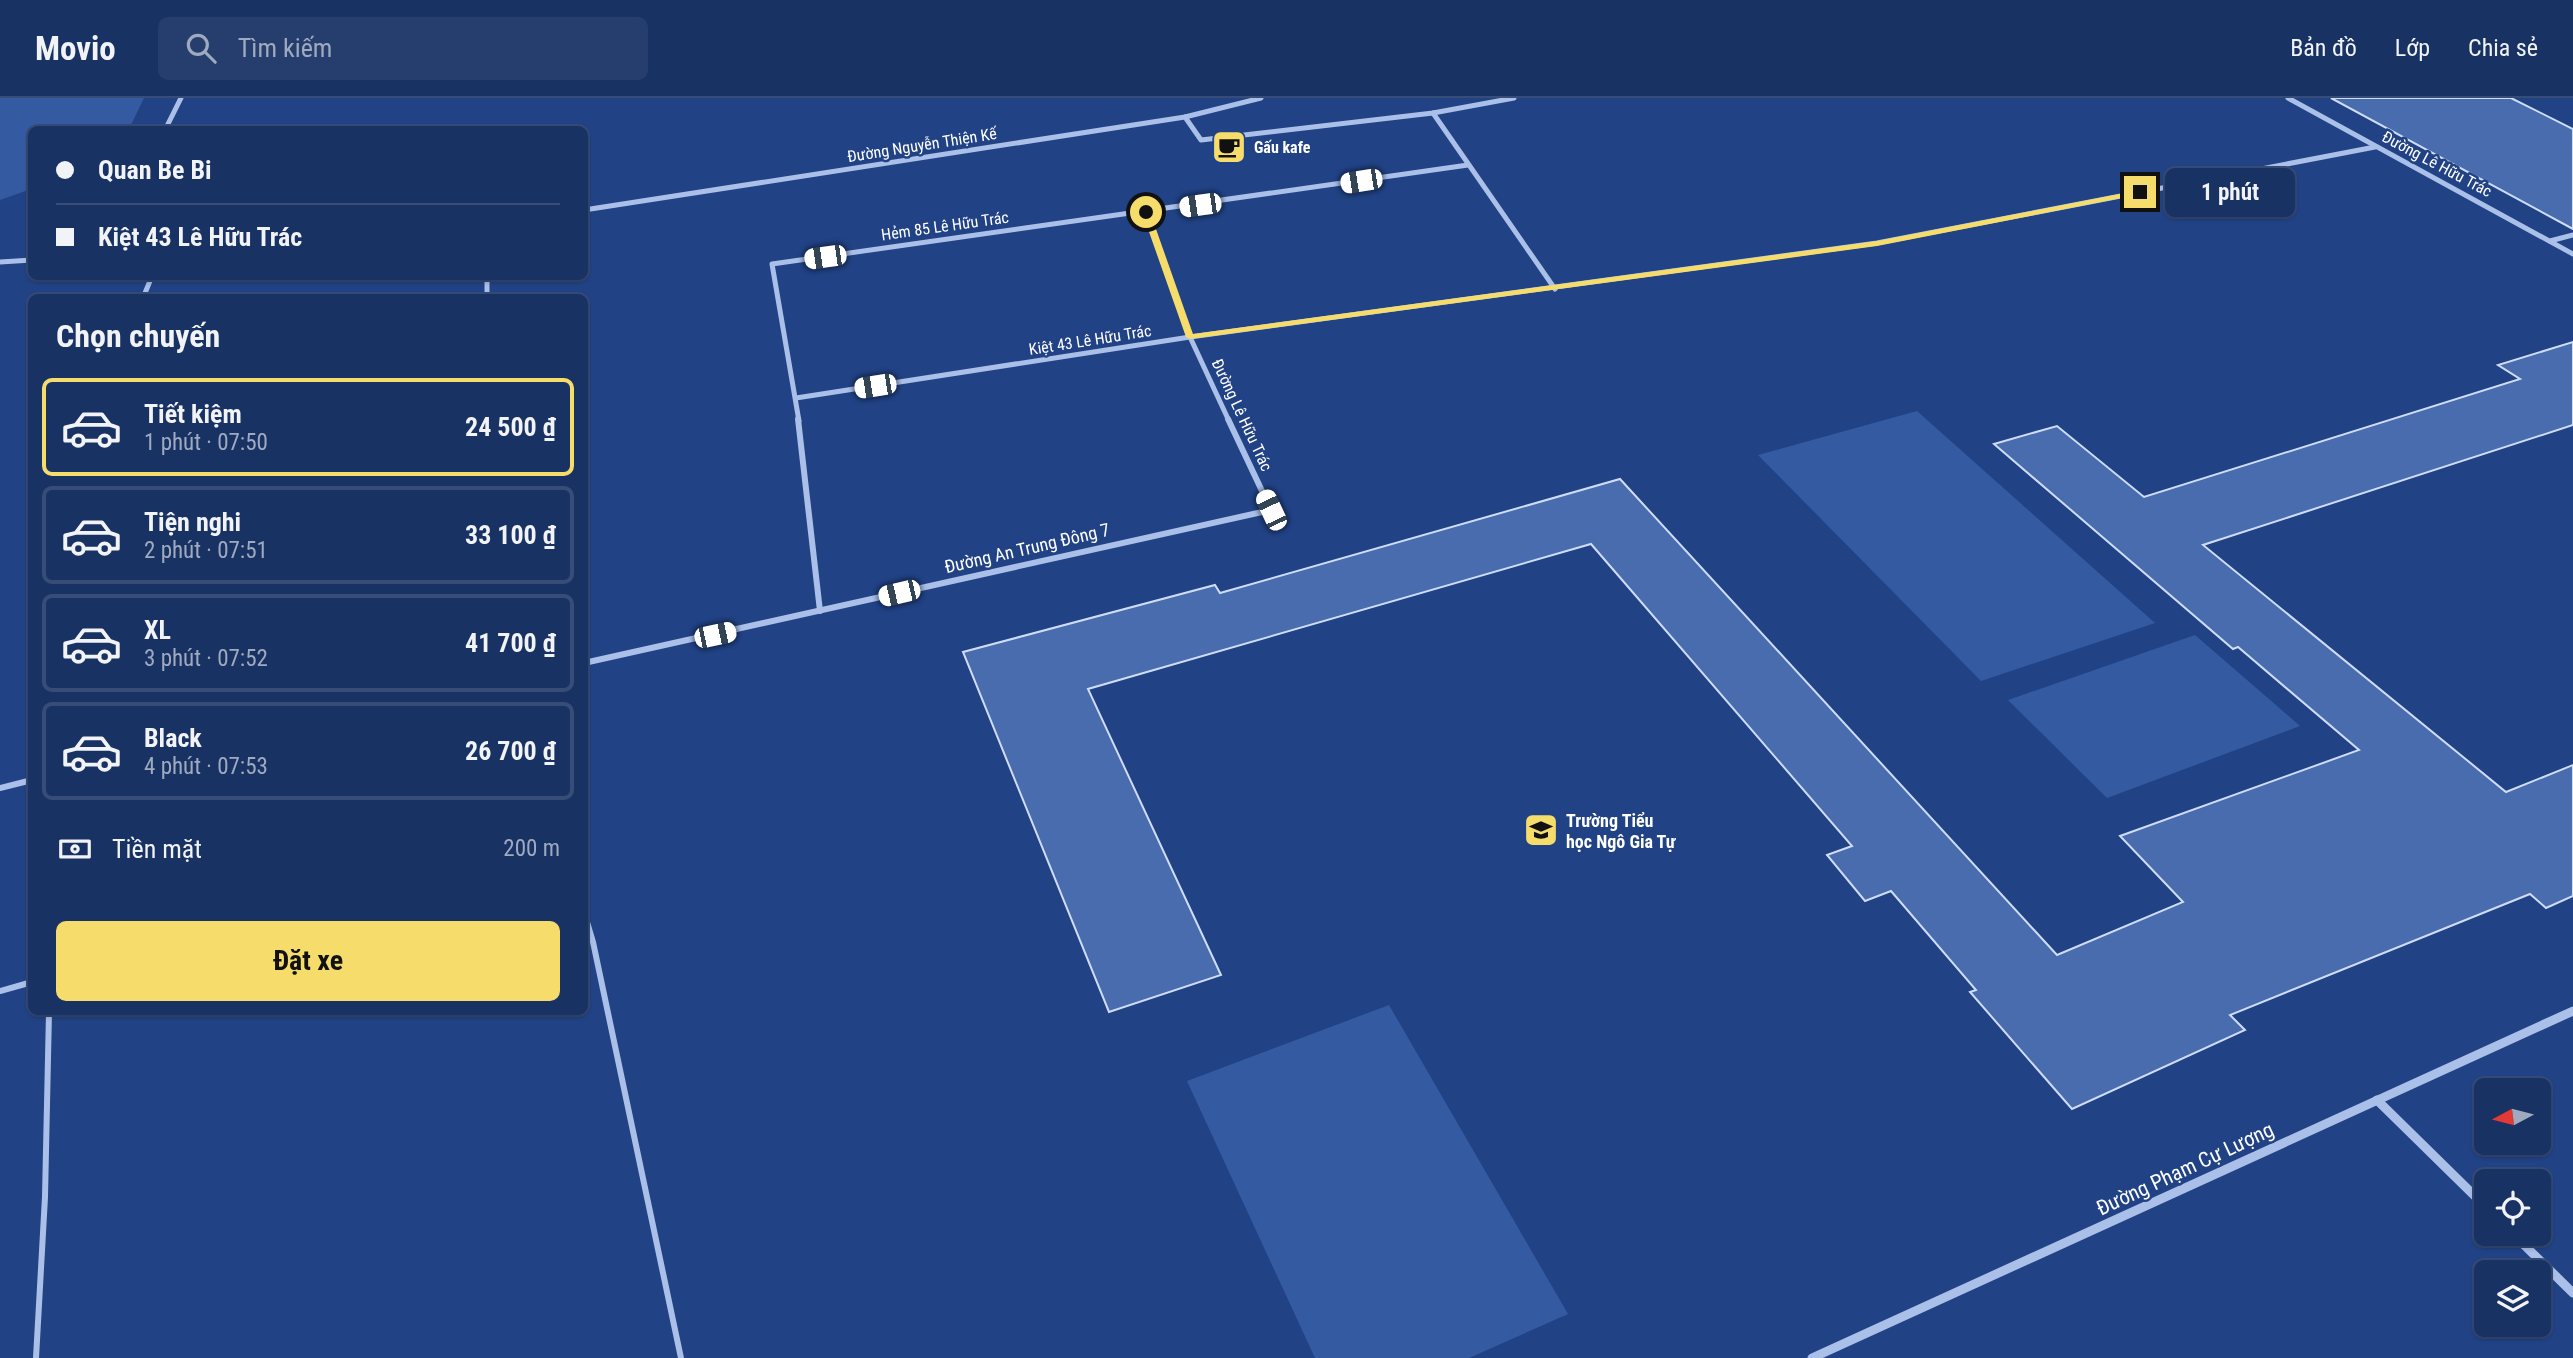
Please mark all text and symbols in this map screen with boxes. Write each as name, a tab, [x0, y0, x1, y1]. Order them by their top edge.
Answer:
search box	[158, 17, 648, 80]
text: Movio	[35, 29, 116, 68]
icon: search	[182, 29, 220, 67]
text: Tìm kiếm	[238, 33, 332, 63]
text: Bản đồ	[2290, 34, 2357, 62]
text: Lớp	[2395, 34, 2430, 62]
text: Chia sẻ	[2468, 34, 2538, 62]
street label: Đường Nguyễn Thiện Kế	[846, 124, 999, 166]
street label: Đường Lê Hữu Trác	[2379, 127, 2495, 201]
cafe icon: Gấu kafe	[1210, 128, 1248, 166]
place label: Gấu kafe	[1254, 138, 1311, 157]
text: Quan Be Bi	[98, 155, 212, 185]
car	[1339, 167, 1384, 195]
callout: 1 phút	[2164, 168, 2294, 217]
route end	[2124, 176, 2156, 208]
text: 1 phút	[2201, 179, 2259, 206]
car	[1178, 192, 1223, 218]
route start	[1130, 196, 1162, 228]
street label: Hẻm 85 Lê Hữu Trác	[880, 208, 1010, 244]
text: Kiệt 43 Lê Hữu Trác	[98, 222, 302, 252]
car	[803, 244, 848, 270]
text: Chọn chuyến	[56, 317, 220, 355]
street label: Kiệt 43 Lê Hữu Trác	[1027, 321, 1153, 359]
street label: Đường Lê Hữu Trác	[1208, 356, 1276, 474]
car	[853, 372, 898, 400]
icon: car	[60, 396, 123, 459]
text: Tiết kiệm	[144, 399, 242, 429]
text: 24 500 ₫	[465, 412, 556, 442]
text: 1 phút · 07:50	[144, 429, 268, 456]
car	[1253, 487, 1290, 533]
icon: car	[60, 504, 123, 567]
text: Tiện nghi	[144, 507, 241, 537]
street label: Đường An Trung Đông 7	[942, 519, 1112, 577]
text: 33 100 ₫	[465, 520, 556, 550]
text: 2 phút · 07:51	[144, 537, 268, 564]
car	[877, 578, 922, 608]
icon: car	[60, 612, 123, 675]
text: XL	[144, 615, 171, 645]
car	[693, 620, 738, 650]
text: 41 700 ₫	[465, 628, 556, 658]
text: 3 phút · 07:52	[144, 645, 268, 672]
icon: car	[60, 720, 123, 783]
text: Black	[144, 723, 202, 753]
text: 26 700 ₫	[465, 736, 556, 766]
text: 4 phút · 07:53	[144, 753, 268, 780]
place label: Trường Tiểu học Ngô Gia Tự	[1566, 810, 1677, 852]
school or university icon: Trường Tiểu học Ngô Gia Tự	[1522, 811, 1560, 849]
icon: cash	[56, 830, 94, 868]
text: Tiền mặt	[112, 834, 202, 864]
text: 200 m	[503, 835, 560, 862]
button: Đặt xe	[56, 921, 560, 1001]
north arrow	[2474, 1078, 2552, 1155]
map controls	[2474, 1078, 2551, 1337]
street label: Đường Phạm Cự Lượng	[2093, 1117, 2277, 1221]
button: locate	[2474, 1169, 2551, 1246]
button: layers	[2474, 1260, 2551, 1337]

